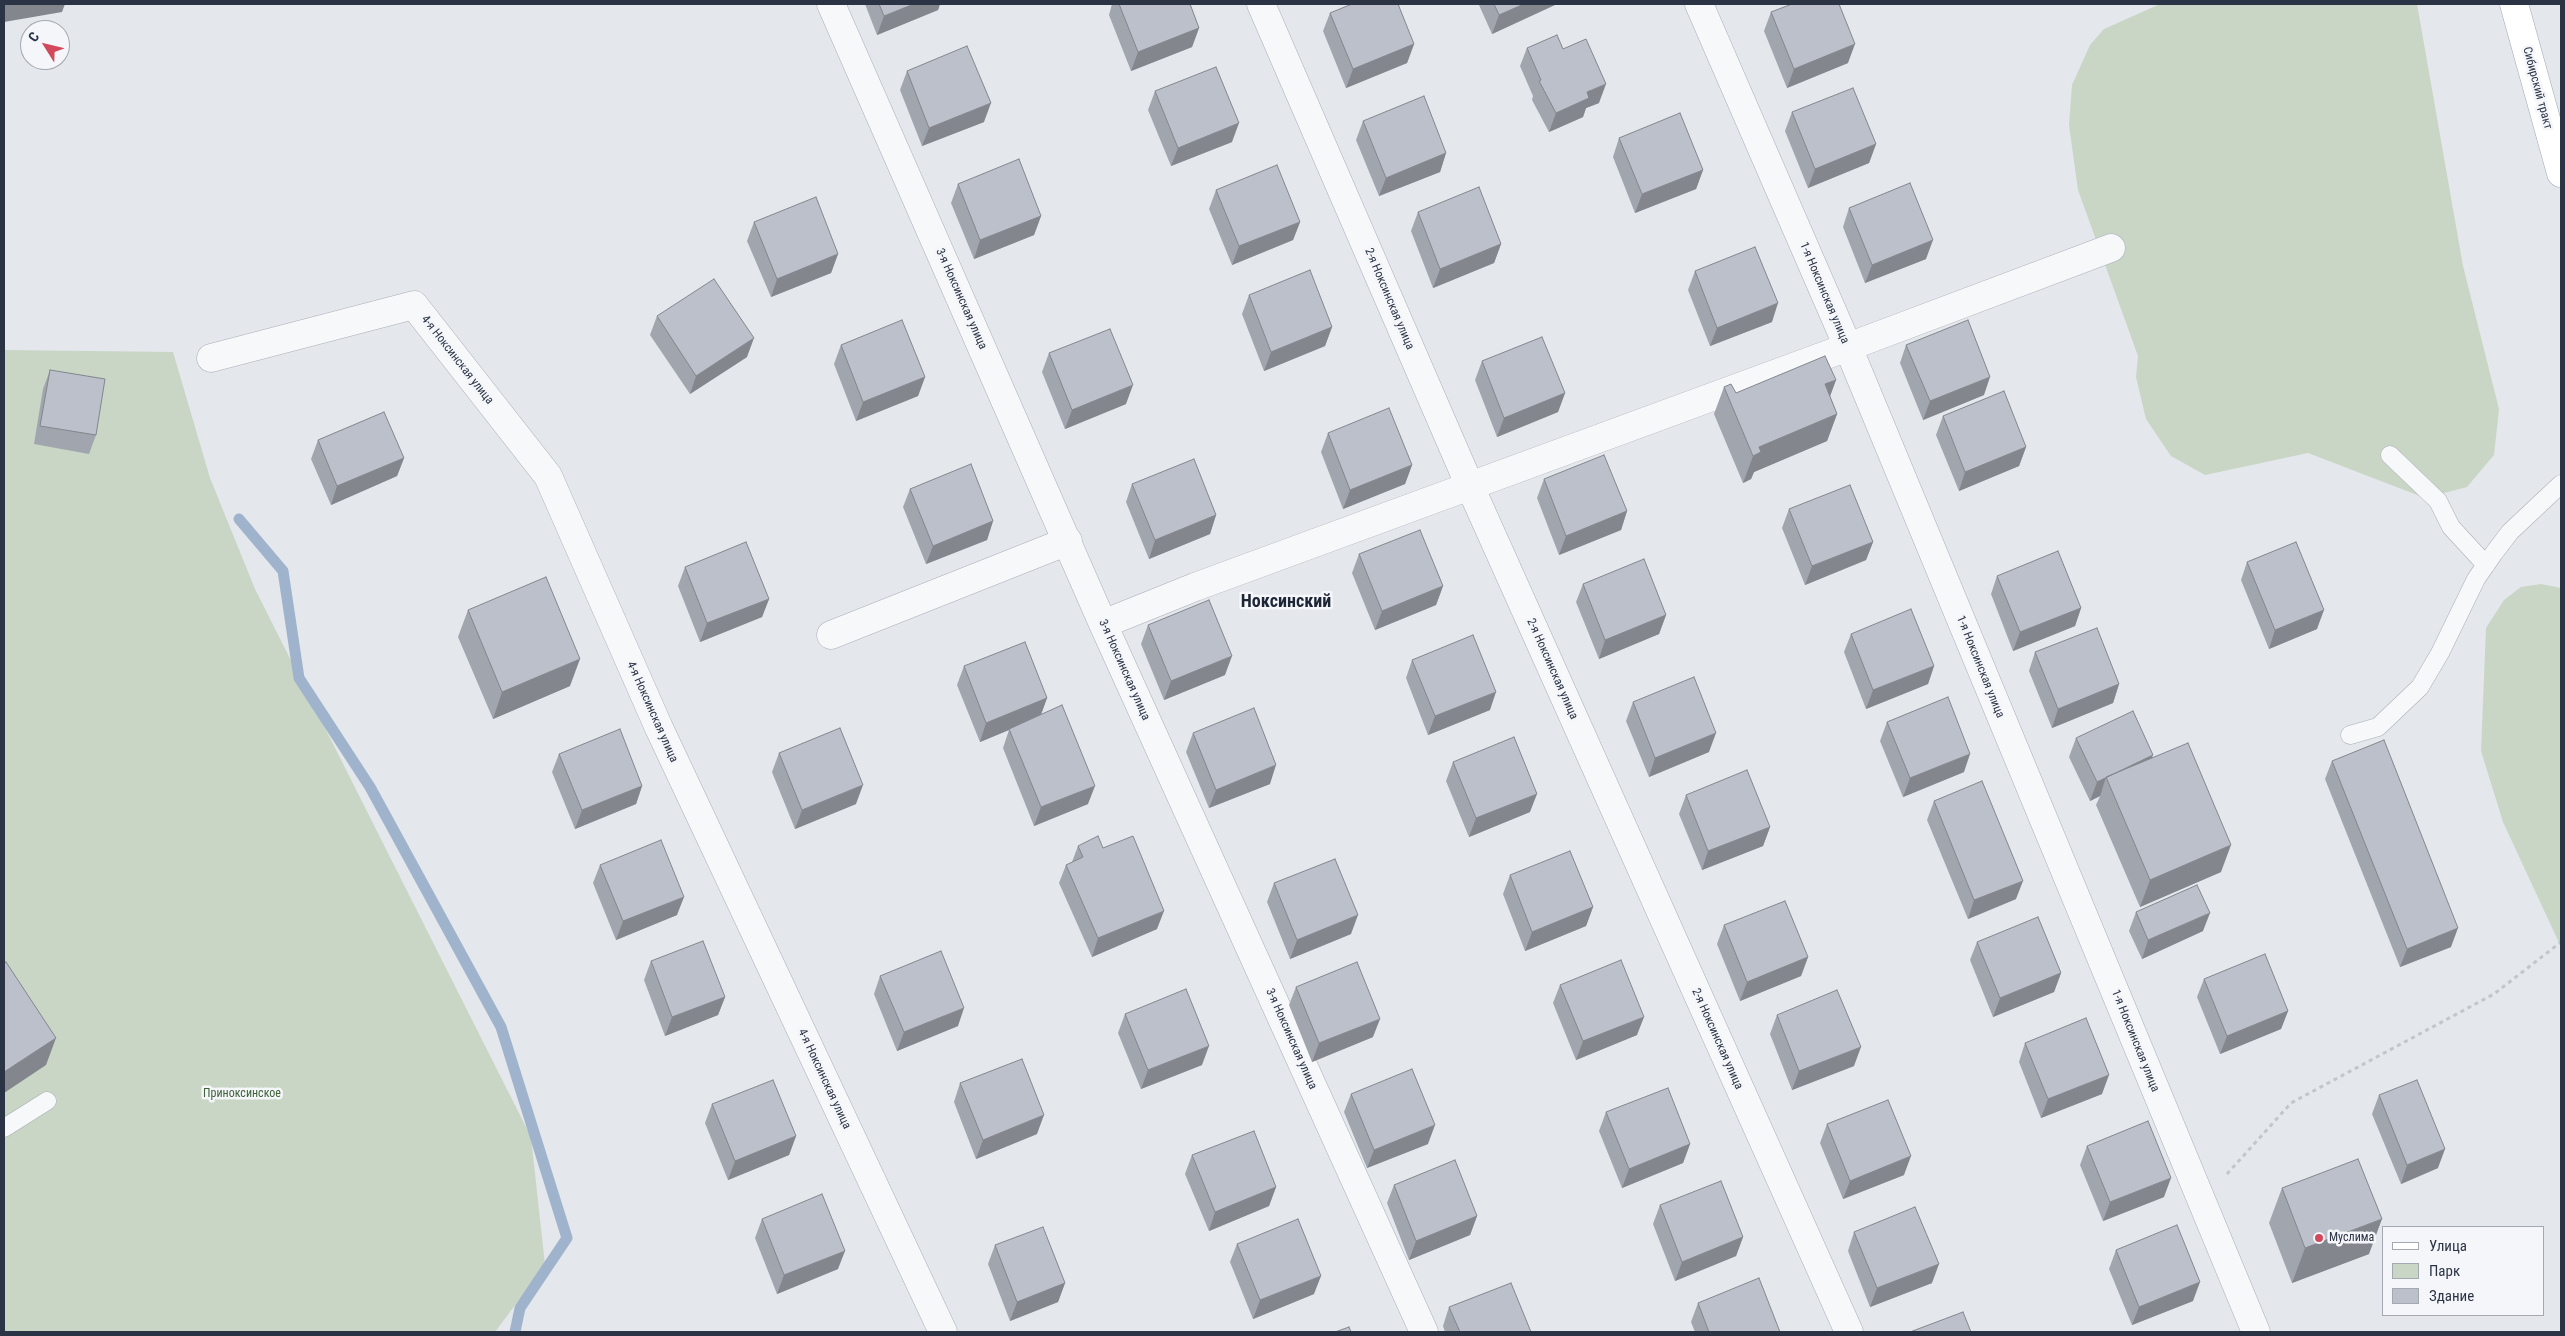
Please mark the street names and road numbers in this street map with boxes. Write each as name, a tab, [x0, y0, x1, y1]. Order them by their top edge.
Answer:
street label: Сибирский тракт	[2519, 45, 2555, 131]
street label: 1-я Ноксинская улица	[1796, 240, 1852, 346]
street label: 3-я Ноксинская улица	[932, 246, 990, 352]
street label: 2-я Ноксинская улица	[1361, 246, 1417, 352]
street label: 4-я Ноксинская улица	[418, 313, 496, 407]
street label: 1-я Ноксинская улица	[1953, 614, 2007, 720]
street label: 2-я Ноксинская улица	[1523, 616, 1581, 722]
street label: 3-я Ноксинская улица	[1095, 617, 1153, 723]
street label: 4-я Ноксинская улица	[623, 659, 681, 765]
street label: 3-я Ноксинская улица	[1262, 986, 1320, 1092]
street label: 2-я Ноксинская улица	[1688, 986, 1746, 1092]
street label: 1-я Ноксинская улица	[2108, 988, 2162, 1094]
street label: 4-я Ноксинская улица	[794, 1027, 854, 1131]

